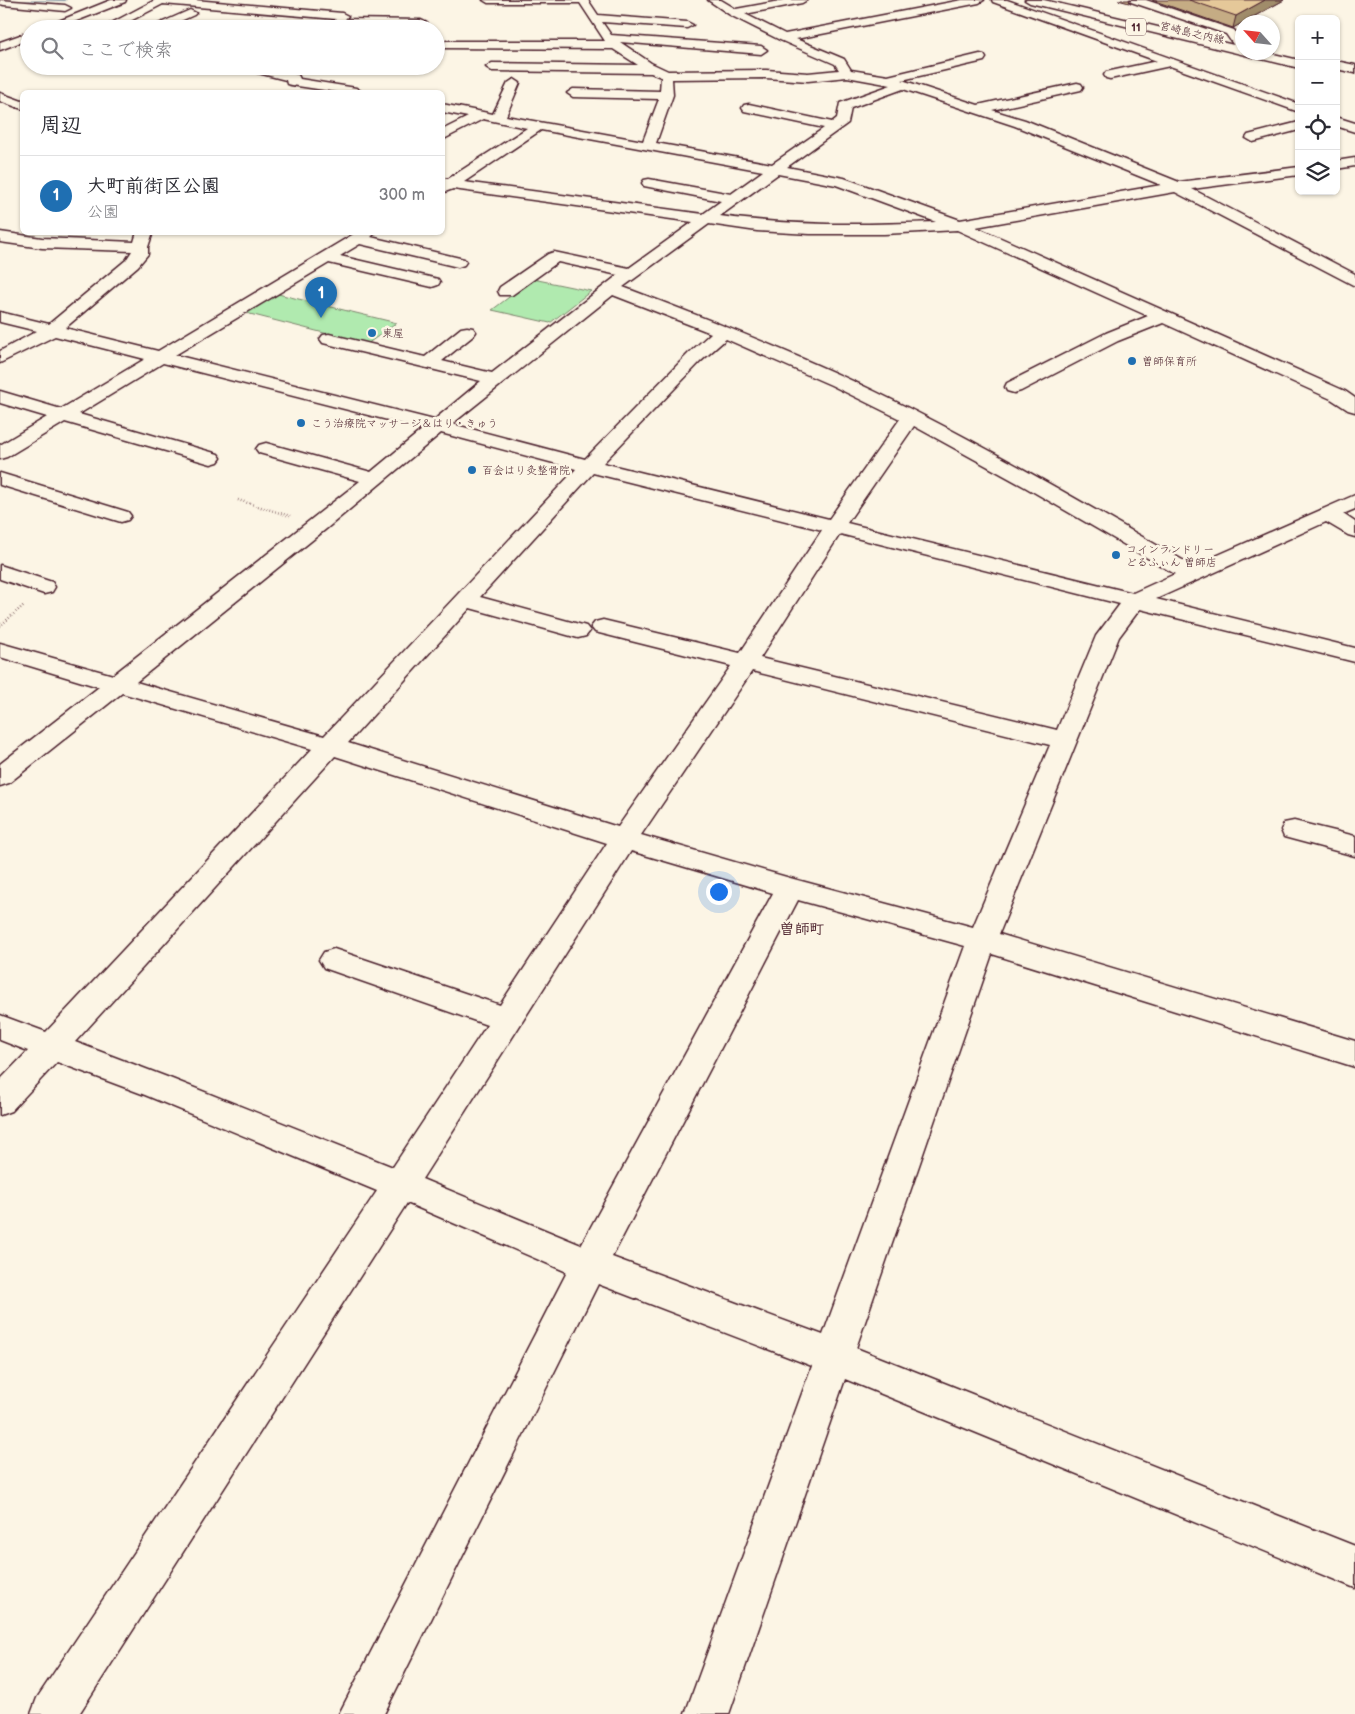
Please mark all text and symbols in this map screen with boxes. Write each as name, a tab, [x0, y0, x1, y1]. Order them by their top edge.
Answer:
north arrow	[1235, 15, 1280, 60]
map controls	[1295, 15, 1340, 195]
button: +	[1295, 15, 1340, 60]
road number: 11	[1126, 18, 1146, 36]
street label: 宮崎島之内線	[1158, 19, 1226, 47]
search box	[20, 20, 445, 75]
icon: search	[38, 34, 66, 62]
text: ここで検索	[78, 39, 173, 62]
button: −	[1295, 60, 1340, 105]
button: locate	[1295, 105, 1340, 150]
text: 周辺	[40, 113, 82, 138]
button: layers	[1295, 150, 1340, 195]
text: 大町前街区公園	[87, 175, 220, 198]
text: 1	[53, 186, 59, 205]
text: 300 m	[379, 186, 425, 205]
text: 公園	[87, 203, 119, 222]
pin: 1	[305, 277, 337, 318]
marker: 東屋	[366, 327, 378, 339]
place label: 東屋	[382, 327, 404, 340]
marker: 曽師保育所	[1126, 355, 1138, 367]
place label: 曽師保育所	[1142, 355, 1197, 368]
marker: こう治療院マッサージ＆はり・きゅう	[295, 417, 307, 429]
place label: こう治療院マッサージ＆はり・きゅう	[311, 417, 498, 430]
marker: 百会はり灸整骨院	[466, 464, 478, 476]
place label: 百会はり灸整骨院	[482, 464, 570, 477]
place label: コインランドリー どるふぃん 曽師店	[1126, 543, 1217, 569]
marker: コインランドリー どるふぃん 曽師店	[1110, 549, 1122, 561]
your location	[706, 879, 732, 905]
district label: 曽師町	[779, 920, 825, 939]

